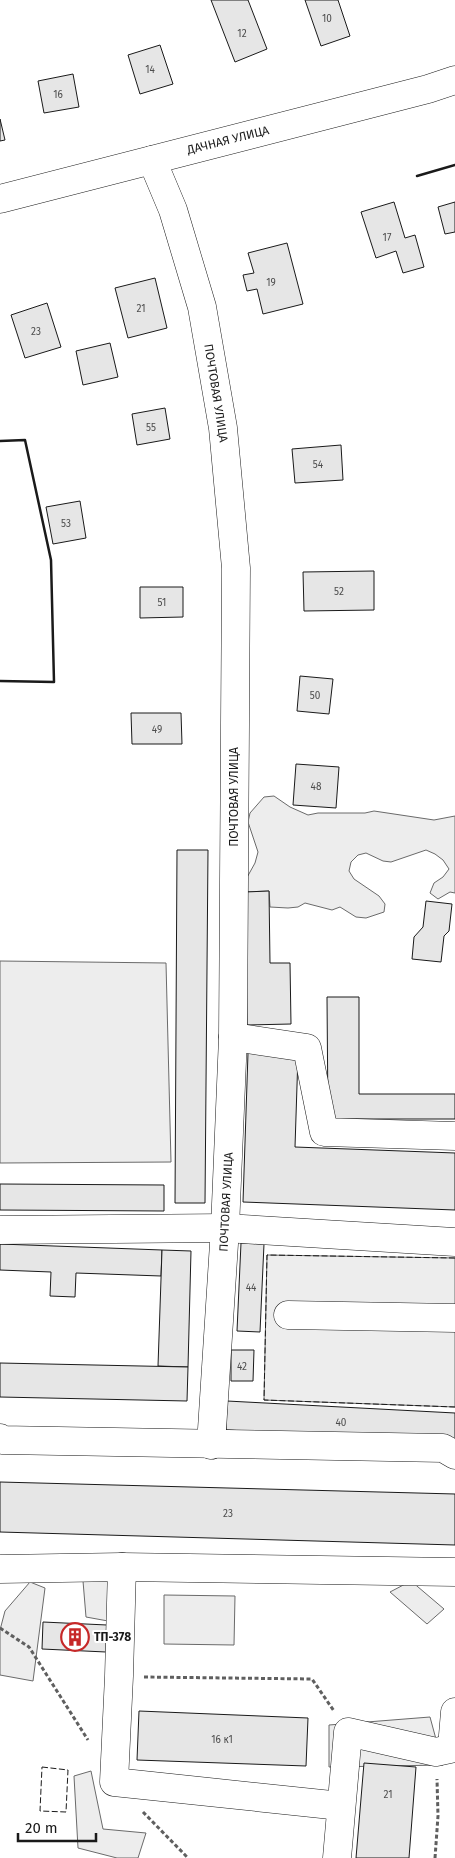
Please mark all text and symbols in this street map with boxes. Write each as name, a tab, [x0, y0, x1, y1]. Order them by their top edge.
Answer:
house number: 10	[322, 13, 332, 25]
house number: 12	[237, 28, 247, 40]
house number: 14	[145, 64, 156, 76]
house number: 16	[53, 89, 63, 101]
street label: ДАЧНАЯ УЛИЦА	[185, 123, 271, 157]
house number: 17	[383, 232, 392, 244]
house number: 19	[266, 277, 276, 289]
house number: 21	[136, 303, 146, 315]
house number: 23	[31, 326, 41, 338]
street label: ПОЧТОВАЯ УЛИЦА	[201, 343, 231, 443]
house number: 55	[146, 422, 156, 434]
house number: 54	[313, 459, 324, 471]
house number: 53	[61, 518, 71, 530]
house number: 52	[334, 586, 344, 598]
house number: 51	[158, 597, 166, 609]
house number: 50	[310, 690, 321, 702]
house number: 49	[152, 724, 162, 736]
street label: ПОЧТОВАЯ УЛИЦА	[227, 747, 241, 847]
house number: 48	[311, 781, 322, 793]
street label: ПОЧТОВАЯ УЛИЦА	[216, 1152, 236, 1252]
house number: 44	[246, 1282, 257, 1294]
house number: 42	[237, 1361, 247, 1373]
house number: 40	[336, 1417, 347, 1429]
house number: 23	[223, 1508, 233, 1520]
building icon: ТП-378	[60, 1622, 90, 1652]
place label: ТП-378	[94, 1630, 131, 1644]
house number: 16 к1	[211, 1734, 233, 1746]
house number: 21	[383, 1789, 393, 1801]
scale bar	[18, 1810, 95, 1842]
text: 20 m	[25, 1819, 58, 1837]

